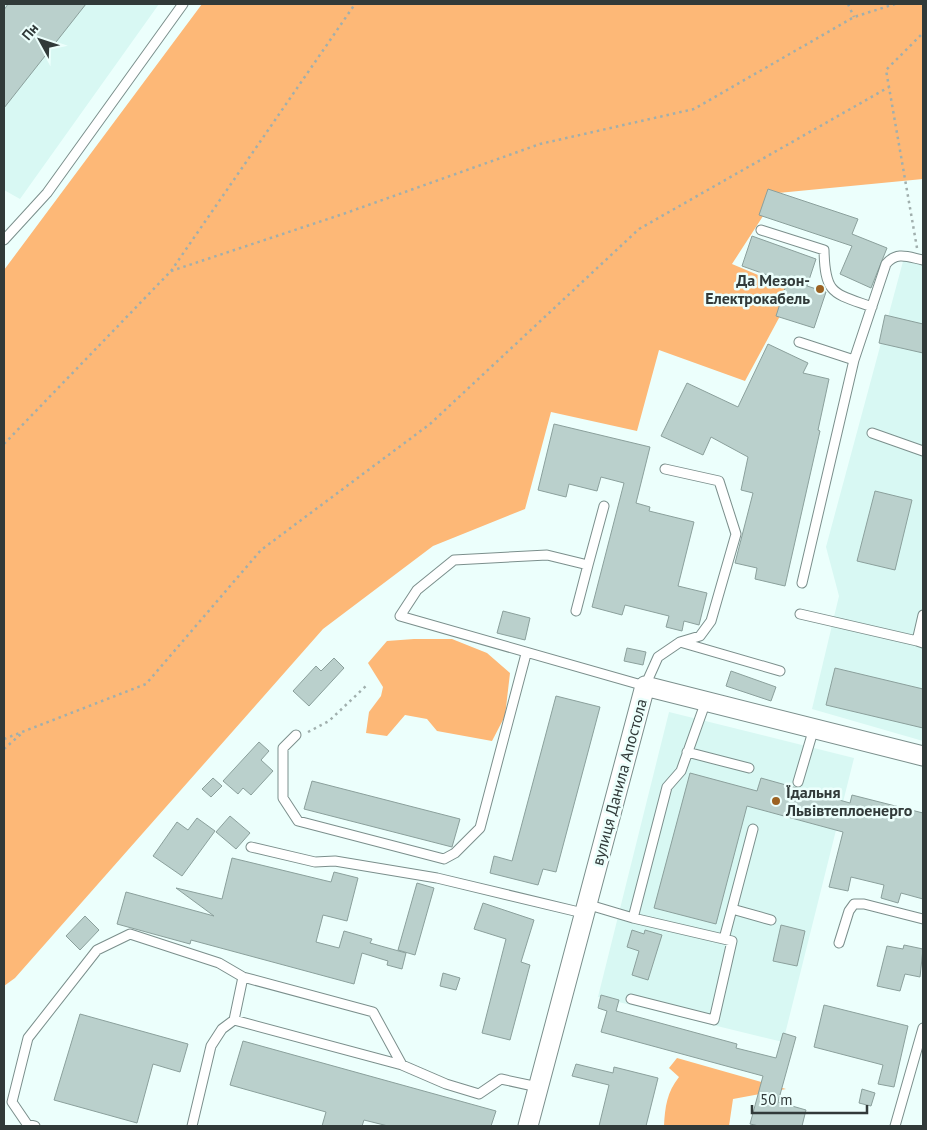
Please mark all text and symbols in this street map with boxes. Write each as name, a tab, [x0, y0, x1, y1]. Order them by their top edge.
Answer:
north arrow	[15, 15, 65, 65]
text: Пн	[18, 20, 42, 44]
place label: Да Мезон- Електрокабель	[705, 270, 810, 308]
marker: Да Мезон- Електрокабель	[814, 283, 826, 295]
street label: вулиця Данила Апостола	[587, 696, 651, 868]
place label: Їдальня Львівтеплоенерго	[785, 782, 913, 820]
marker: Їдальня Львівтеплоенерго	[770, 795, 782, 807]
scale bar	[752, 1082, 867, 1114]
text: 50 m	[760, 1090, 793, 1109]

